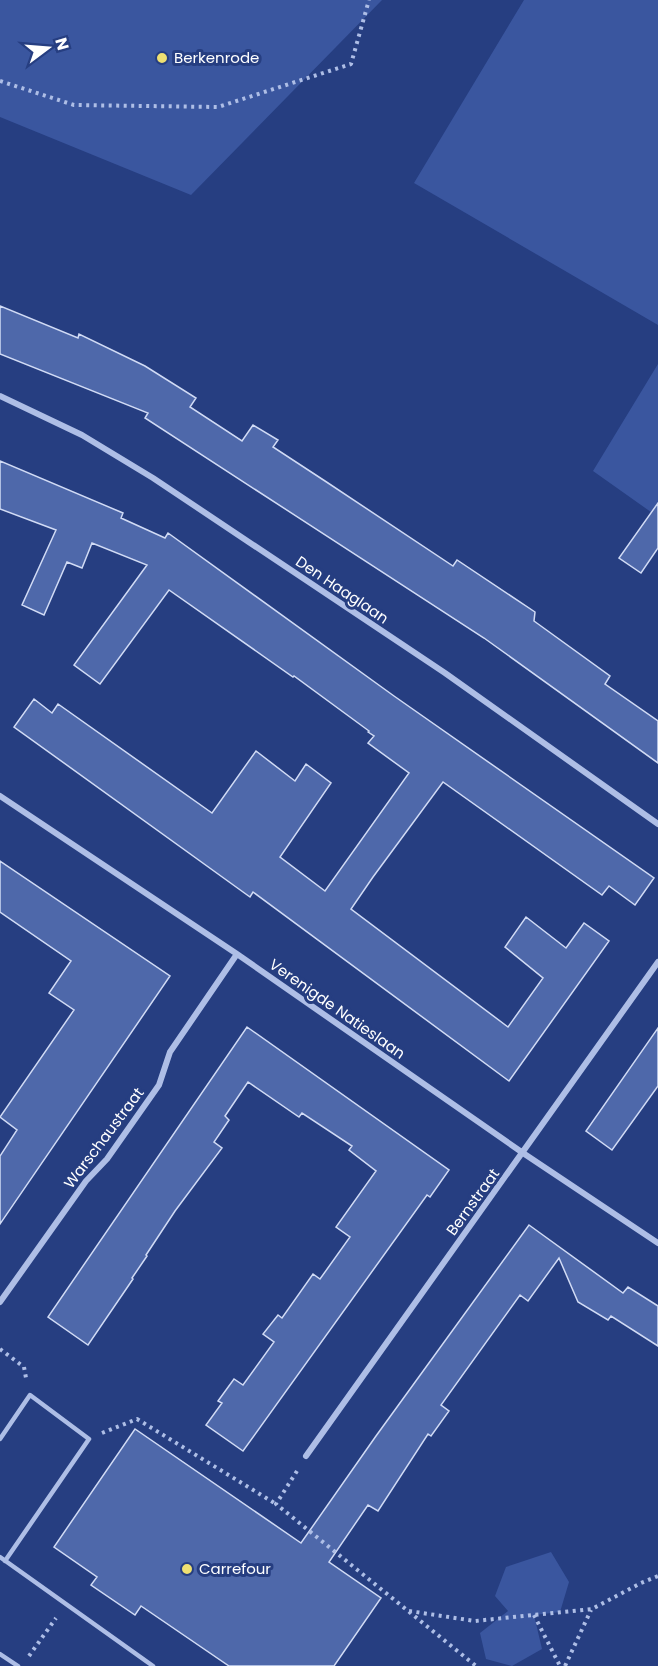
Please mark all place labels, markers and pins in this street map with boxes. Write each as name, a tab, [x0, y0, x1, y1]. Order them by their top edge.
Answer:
place label: Berkenrode	[174, 47, 259, 68]
marker: Berkenrode	[155, 51, 169, 65]
place label: Carrefour	[199, 1558, 271, 1579]
marker: Carrefour	[180, 1562, 194, 1576]

